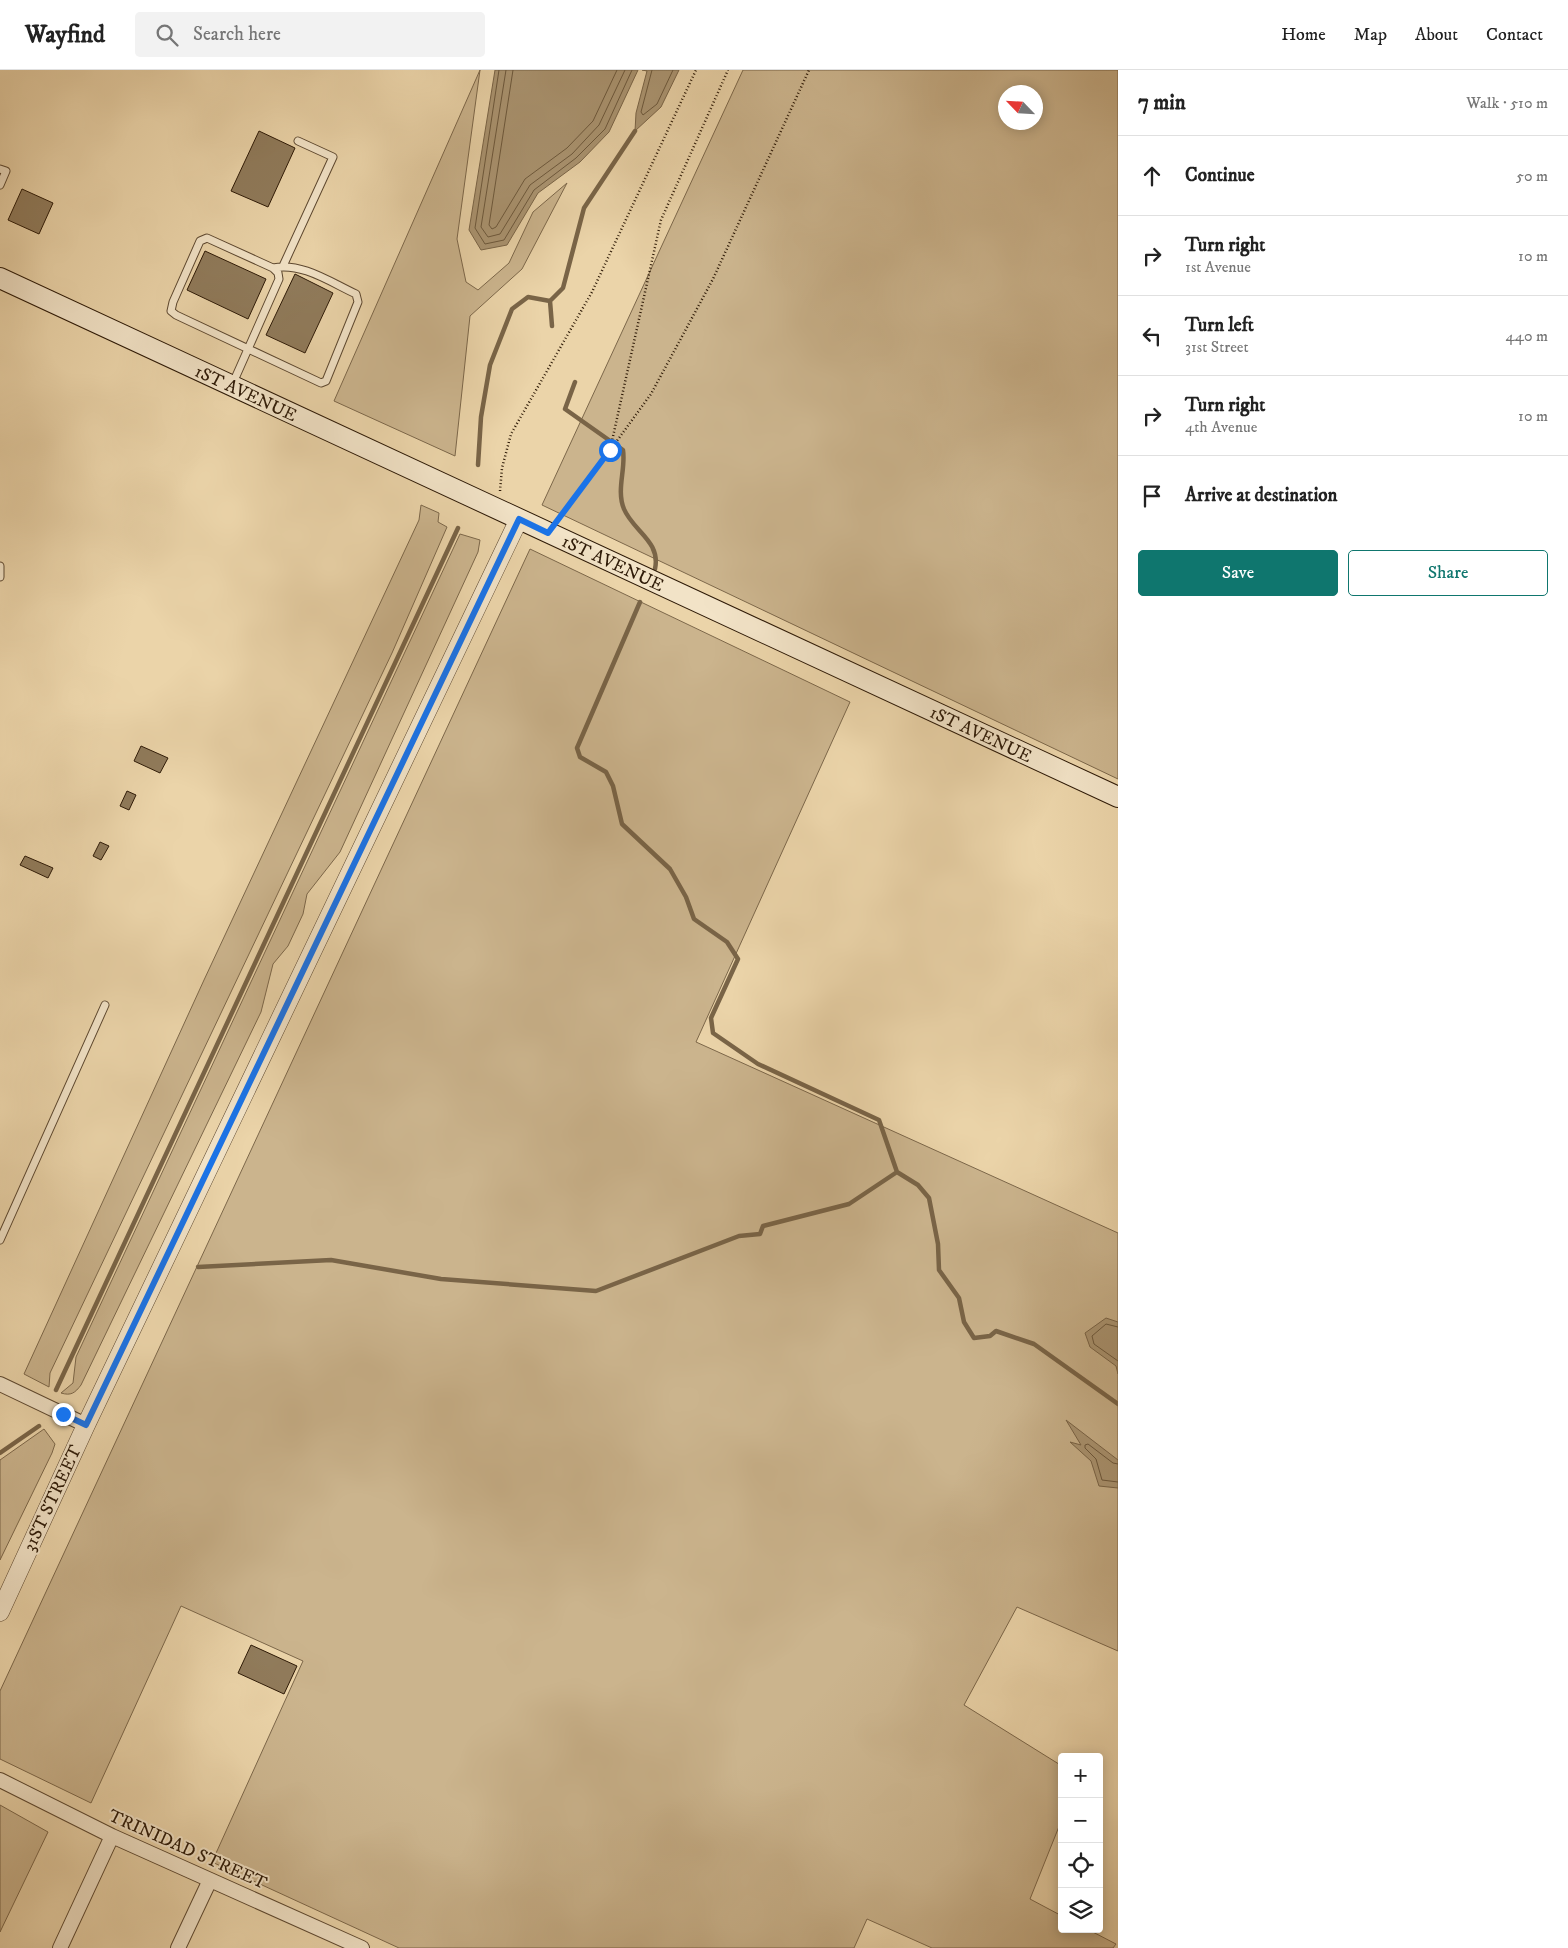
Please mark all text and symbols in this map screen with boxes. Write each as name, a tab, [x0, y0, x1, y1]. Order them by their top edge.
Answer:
search box	[135, 12, 485, 57]
text: Wayfind	[25, 20, 105, 50]
icon: search	[153, 21, 181, 49]
text: Search here	[193, 23, 281, 46]
text: Home	[1281, 24, 1326, 46]
text: Map	[1354, 24, 1387, 46]
text: About	[1415, 24, 1458, 46]
text: Contact	[1486, 24, 1543, 46]
north arrow	[998, 85, 1043, 130]
text: 7 min	[1138, 90, 1186, 116]
text: Walk · 510 m	[1466, 93, 1548, 113]
icon: ahead	[1138, 162, 1166, 190]
text: Continue	[1185, 164, 1255, 187]
text: 50 m	[1516, 166, 1548, 186]
text: Turn right	[1185, 234, 1265, 257]
icon: right	[1138, 242, 1166, 270]
text: 10 m	[1518, 246, 1548, 266]
text: 1st Avenue	[1185, 257, 1251, 277]
text: Turn left	[1185, 314, 1254, 337]
icon: left	[1138, 322, 1166, 350]
text: 440 m	[1506, 326, 1548, 346]
text: 31st Street	[1185, 337, 1249, 357]
street label: 1ST AVENUE	[191, 361, 300, 427]
text: Turn right	[1185, 394, 1265, 417]
icon: right	[1138, 402, 1166, 430]
text: 10 m	[1518, 406, 1548, 426]
text: 4th Avenue	[1185, 417, 1257, 437]
route start	[599, 439, 622, 462]
icon: arrive	[1138, 482, 1166, 510]
text: Arrive at destination	[1185, 484, 1337, 507]
street label: 1ST AVENUE	[558, 531, 667, 597]
button: Save	[1138, 550, 1338, 596]
button: Share	[1348, 550, 1548, 596]
street label: 1ST AVENUE	[926, 702, 1035, 768]
route end	[52, 1403, 75, 1426]
street label: 31ST STREET	[19, 1442, 87, 1555]
map controls	[1058, 1753, 1103, 1933]
button: +	[1058, 1753, 1103, 1798]
button: −	[1058, 1798, 1103, 1843]
street label: TRINIDAD STREET	[105, 1805, 271, 1895]
button: locate	[1058, 1843, 1103, 1888]
button: layers	[1058, 1888, 1103, 1933]

